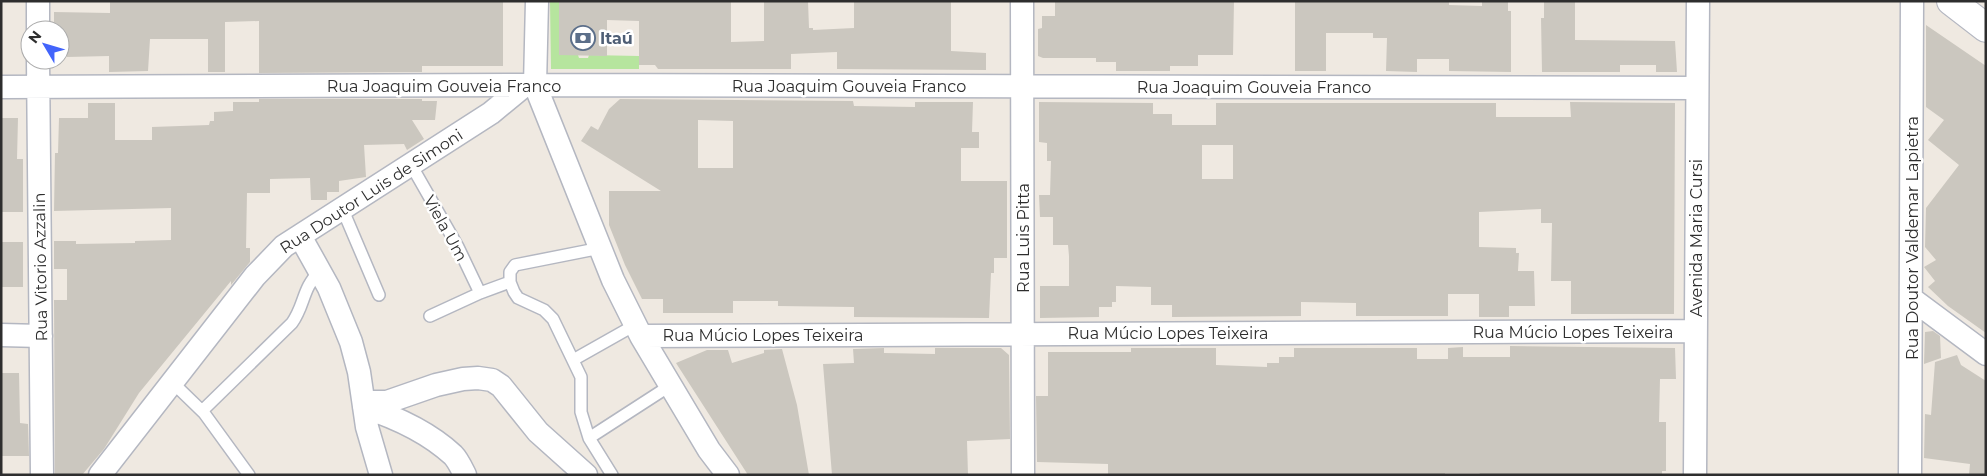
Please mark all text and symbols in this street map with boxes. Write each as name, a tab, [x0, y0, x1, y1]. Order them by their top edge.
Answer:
north arrow	[20, 20, 70, 70]
bank icon: Itaú	[570, 25, 596, 51]
text: N	[24, 27, 45, 47]
place label: Itaú	[600, 29, 633, 48]
street label: Rua Joaquim Gouveia Franco	[327, 77, 561, 96]
street label: Rua Joaquim Gouveia Franco	[732, 77, 966, 96]
street label: Rua Joaquim Gouveia Franco	[1137, 78, 1371, 97]
street label: Rua Doutor Valdemar Lapietra	[1903, 116, 1922, 360]
street label: Rua Doutor Luis de Simoni	[276, 125, 466, 258]
street label: Avenida Maria Cursi	[1687, 159, 1706, 317]
street label: Rua Luis Pitta	[1014, 183, 1033, 293]
street label: Rua Vitorio Azzalin	[30, 192, 51, 342]
street label: Viela Um	[420, 192, 471, 265]
street label: Rua Múcio Lopes Teixeira	[1473, 323, 1673, 342]
street label: Rua Múcio Lopes Teixeira	[1068, 324, 1268, 343]
street label: Rua Múcio Lopes Teixeira	[663, 326, 863, 345]

